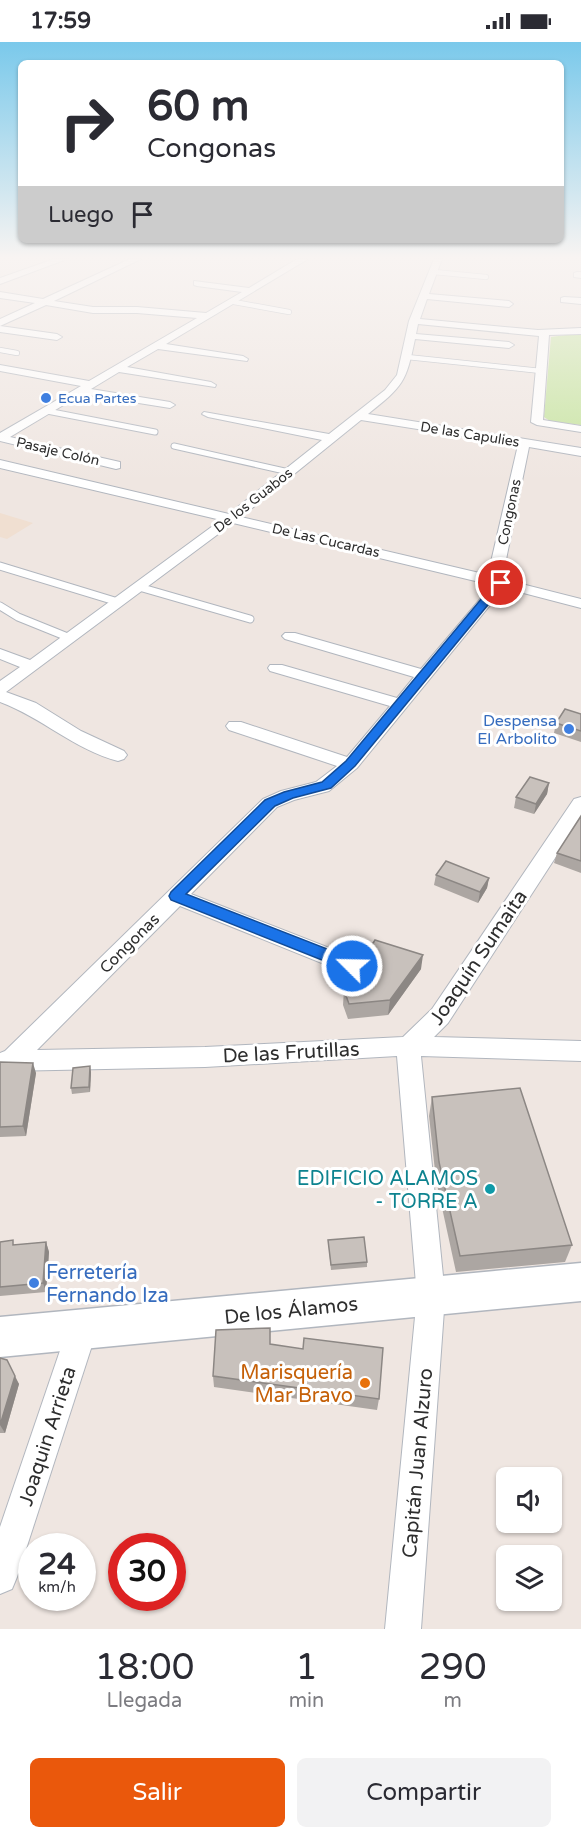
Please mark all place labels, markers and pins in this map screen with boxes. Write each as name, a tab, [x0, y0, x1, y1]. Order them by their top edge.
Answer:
place label: Ecua Partes	[58, 390, 137, 407]
marker: Ecua Partes	[39, 391, 53, 405]
pin	[475, 557, 526, 608]
place label: Despensa El Arbolito	[477, 711, 557, 749]
marker: Despensa El Arbolito	[562, 722, 576, 736]
place label: EDIFICIO ALAMOS - TORRE A	[297, 1167, 478, 1214]
marker: EDIFICIO ALAMOS - TORRE A	[483, 1182, 497, 1196]
place label: Ferretería Fernando Iza	[46, 1261, 169, 1308]
marker: Ferretería Fernando Iza	[27, 1276, 41, 1290]
place label: Marisquería Mar Bravo	[240, 1361, 353, 1408]
marker: Marisquería Mar Bravo	[358, 1376, 372, 1390]

